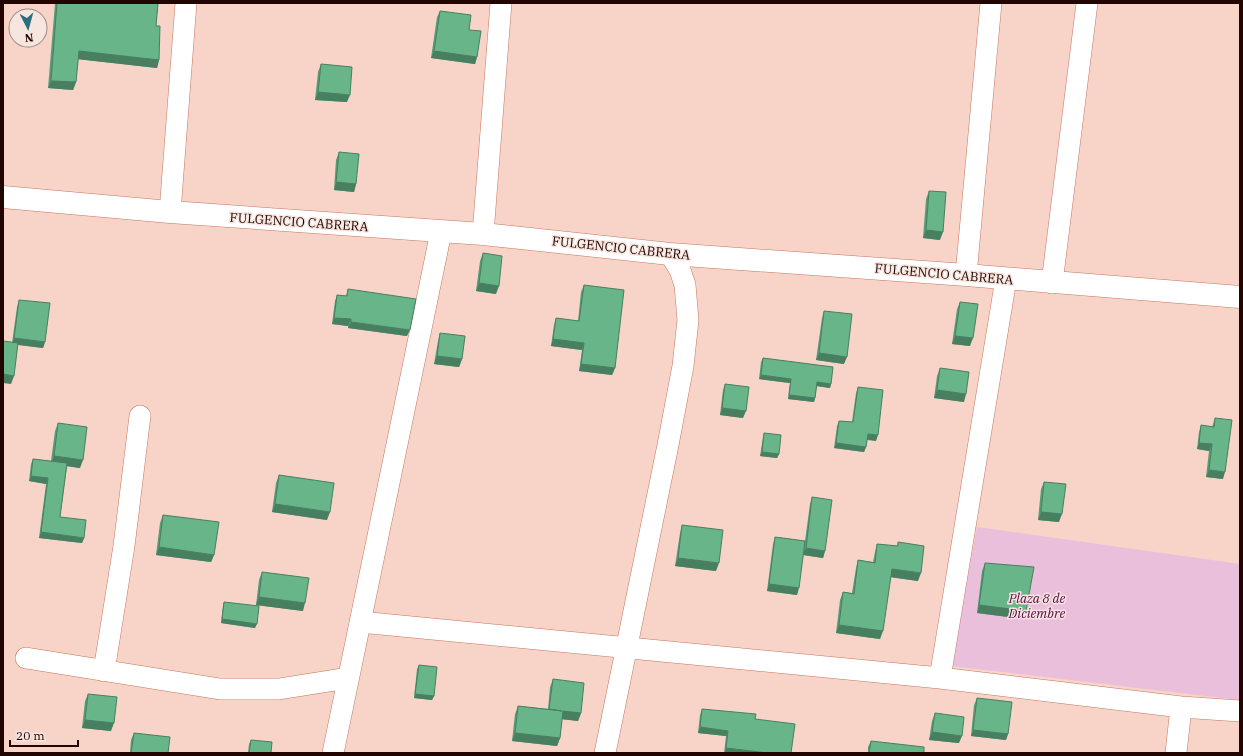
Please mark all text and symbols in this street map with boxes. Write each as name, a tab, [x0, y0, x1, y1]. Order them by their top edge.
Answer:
north arrow	[8, 8, 48, 48]
text: N	[24, 31, 34, 45]
street label: FULGENCIO CABRERA	[229, 209, 369, 235]
street label: FULGENCIO CABRERA	[551, 232, 691, 264]
street label: FULGENCIO CABRERA	[874, 259, 1014, 289]
park label: Plaza 8 de Diciembre	[1008, 590, 1066, 622]
scale bar	[10, 722, 78, 748]
text: 20 m	[16, 728, 45, 743]

